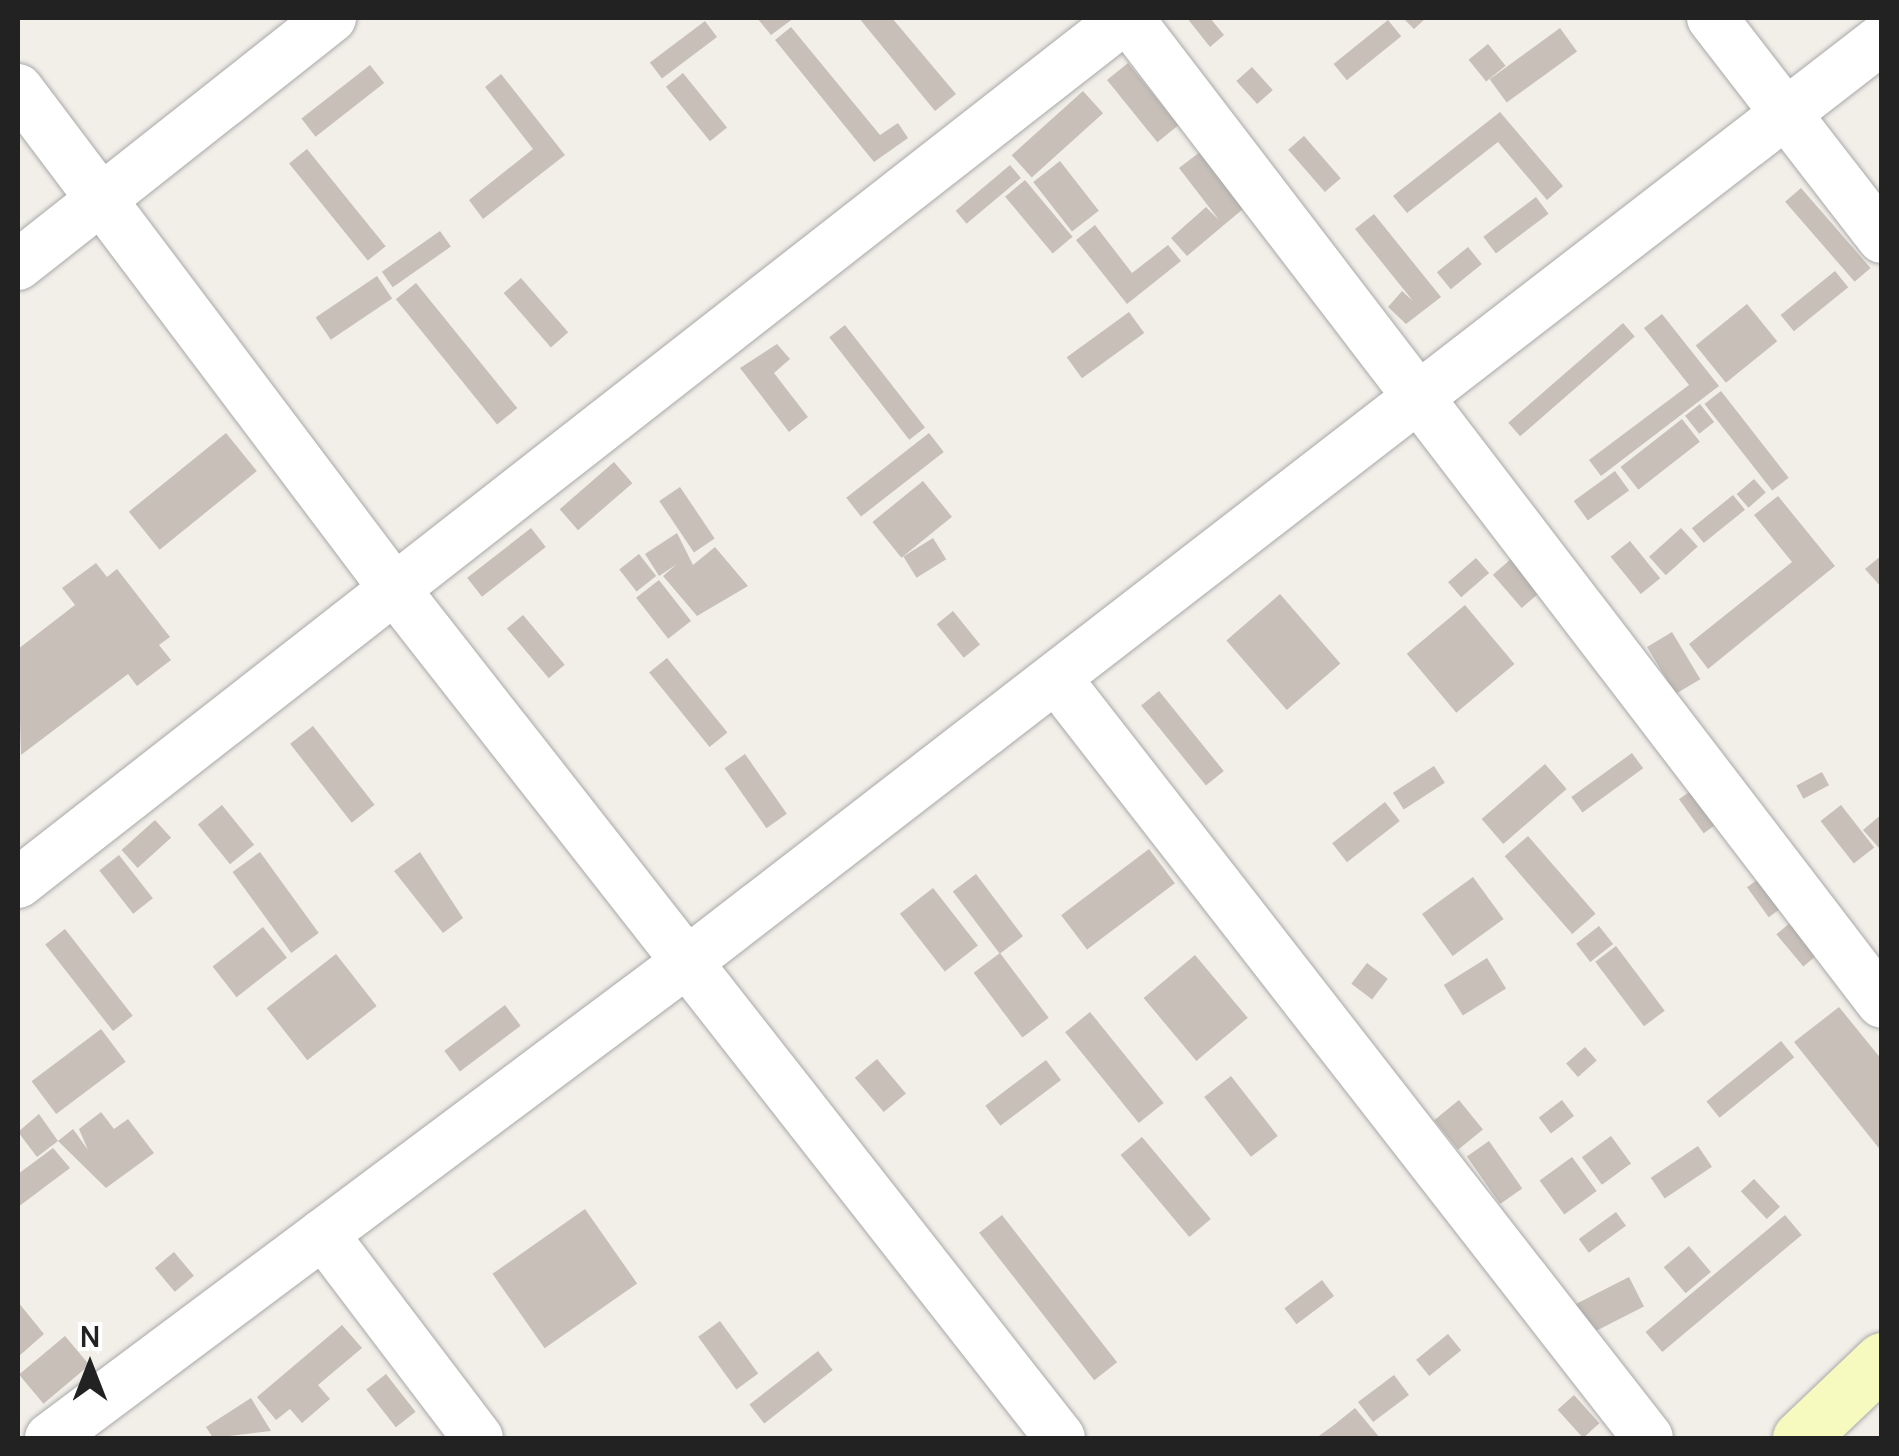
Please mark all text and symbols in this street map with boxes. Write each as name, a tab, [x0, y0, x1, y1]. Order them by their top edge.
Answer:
north arrow	[40, 1316, 140, 1416]
text: N	[80, 1317, 100, 1355]

